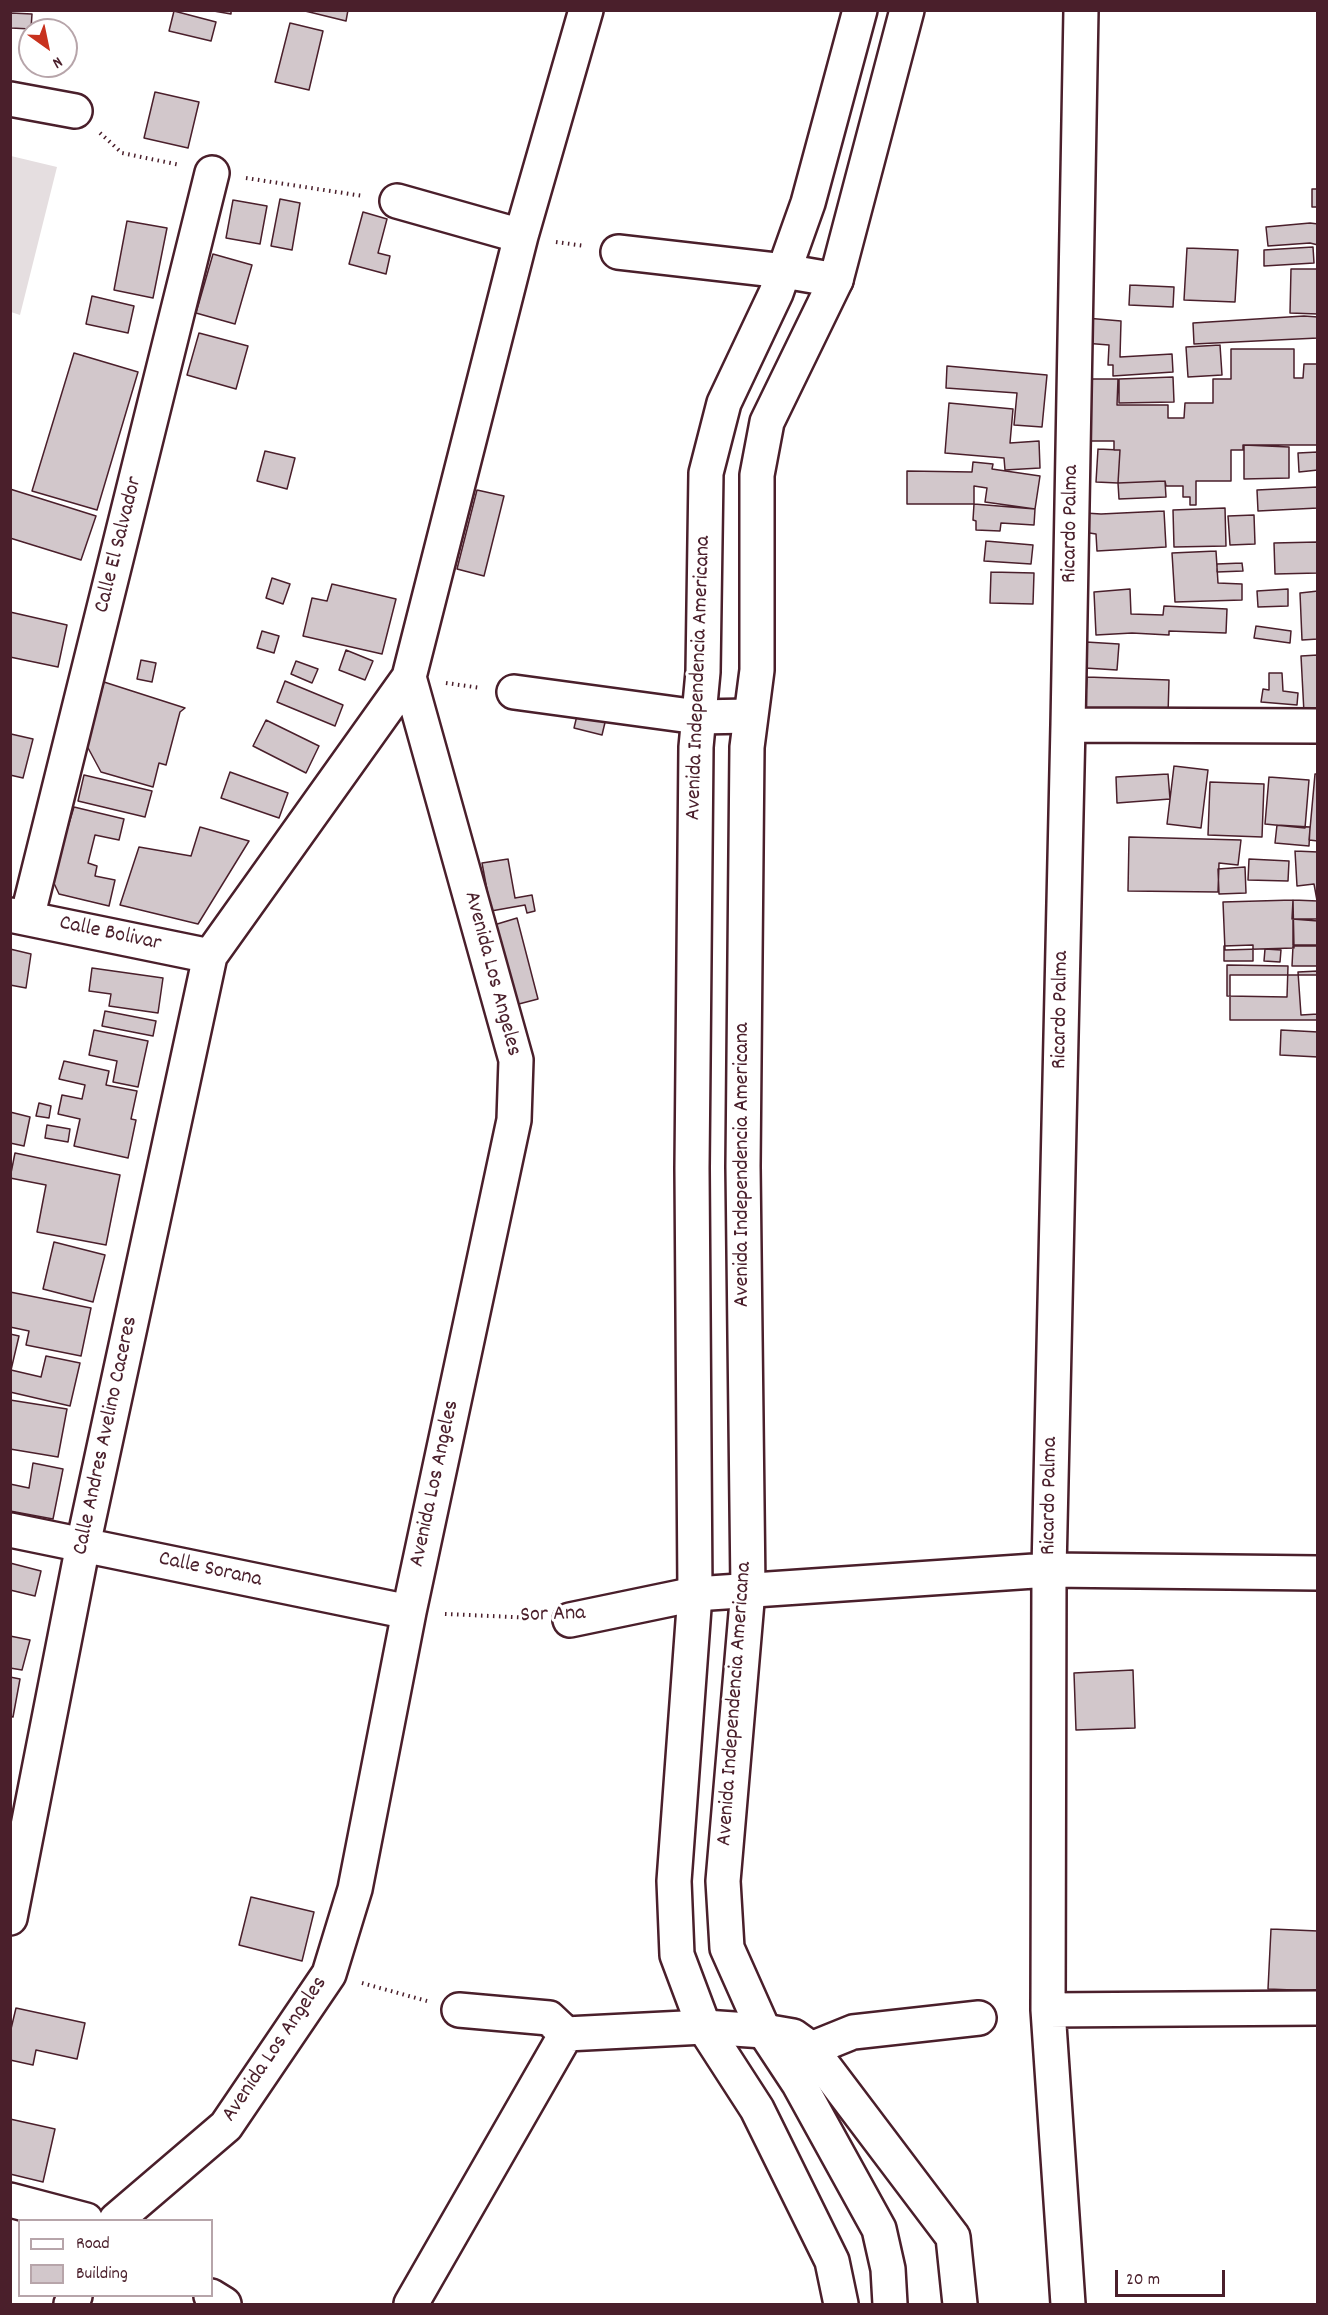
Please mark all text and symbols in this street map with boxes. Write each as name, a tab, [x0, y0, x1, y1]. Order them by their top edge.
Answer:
north arrow	[18, 18, 78, 78]
text: N	[47, 50, 67, 74]
street label: Ricardo Palma	[1058, 465, 1086, 583]
street label: Calle El Salvador	[90, 474, 150, 616]
street label: Avenida Independencia Americana	[682, 535, 718, 821]
street label: Avenida Los Angeles	[456, 889, 526, 1059]
street label: Calle Bolivar	[57, 911, 163, 959]
street label: Ricardo Palma	[1048, 951, 1076, 1069]
street label: Avenida Independencia Americana	[731, 1023, 757, 1307]
street label: Calle Andres Avelino Caceres	[69, 1314, 145, 1558]
street label: Avenida Los Angeles	[405, 1398, 467, 1570]
street label: Ricardo Palma	[1037, 1437, 1065, 1555]
street label: Calle Sorana	[156, 1547, 264, 1595]
street label: Avenida Independencia Americana	[713, 1561, 759, 1847]
street label: Sor Ana	[520, 1602, 586, 1630]
street label: Avenida Los Angeles	[218, 1972, 334, 2128]
legend	[18, 2219, 213, 2297]
text: Road	[76, 2232, 110, 2257]
scale bar	[1118, 2258, 1228, 2296]
text: Building	[76, 2262, 128, 2287]
text: 20 m	[1126, 2268, 1160, 2293]

